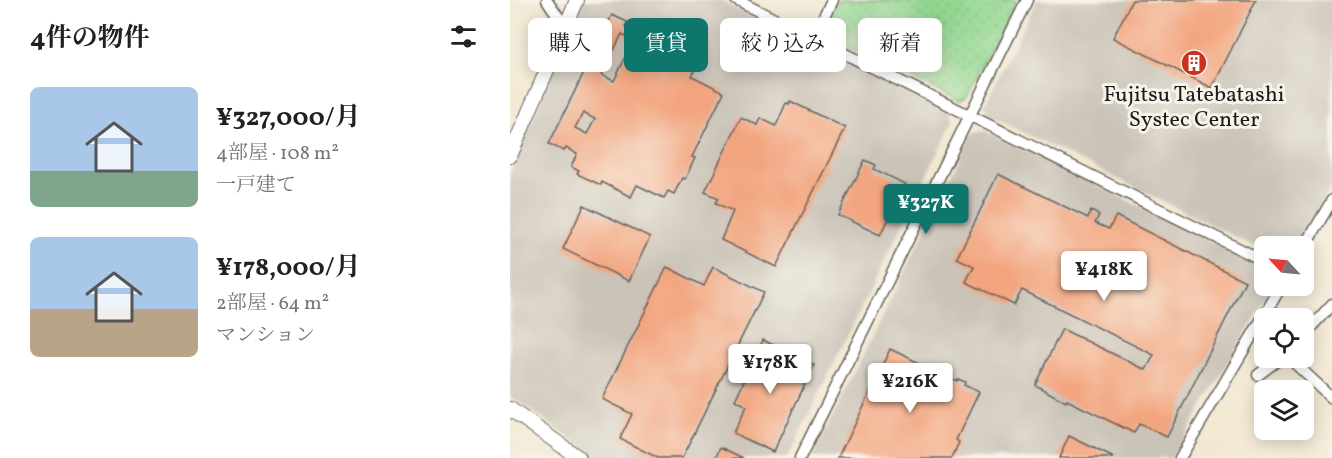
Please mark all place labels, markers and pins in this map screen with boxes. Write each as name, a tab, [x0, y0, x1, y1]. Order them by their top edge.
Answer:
building icon: Fujitsu Tatebatashi Systec Center	[1179, 48, 1209, 78]
place label: Fujitsu Tatebatashi Systec Center	[1104, 80, 1284, 136]
pin: ¥327K	[884, 184, 968, 235]
pin: ¥418K	[1062, 251, 1146, 302]
pin: ¥178K	[728, 344, 812, 395]
pin: ¥216K	[868, 363, 952, 414]

